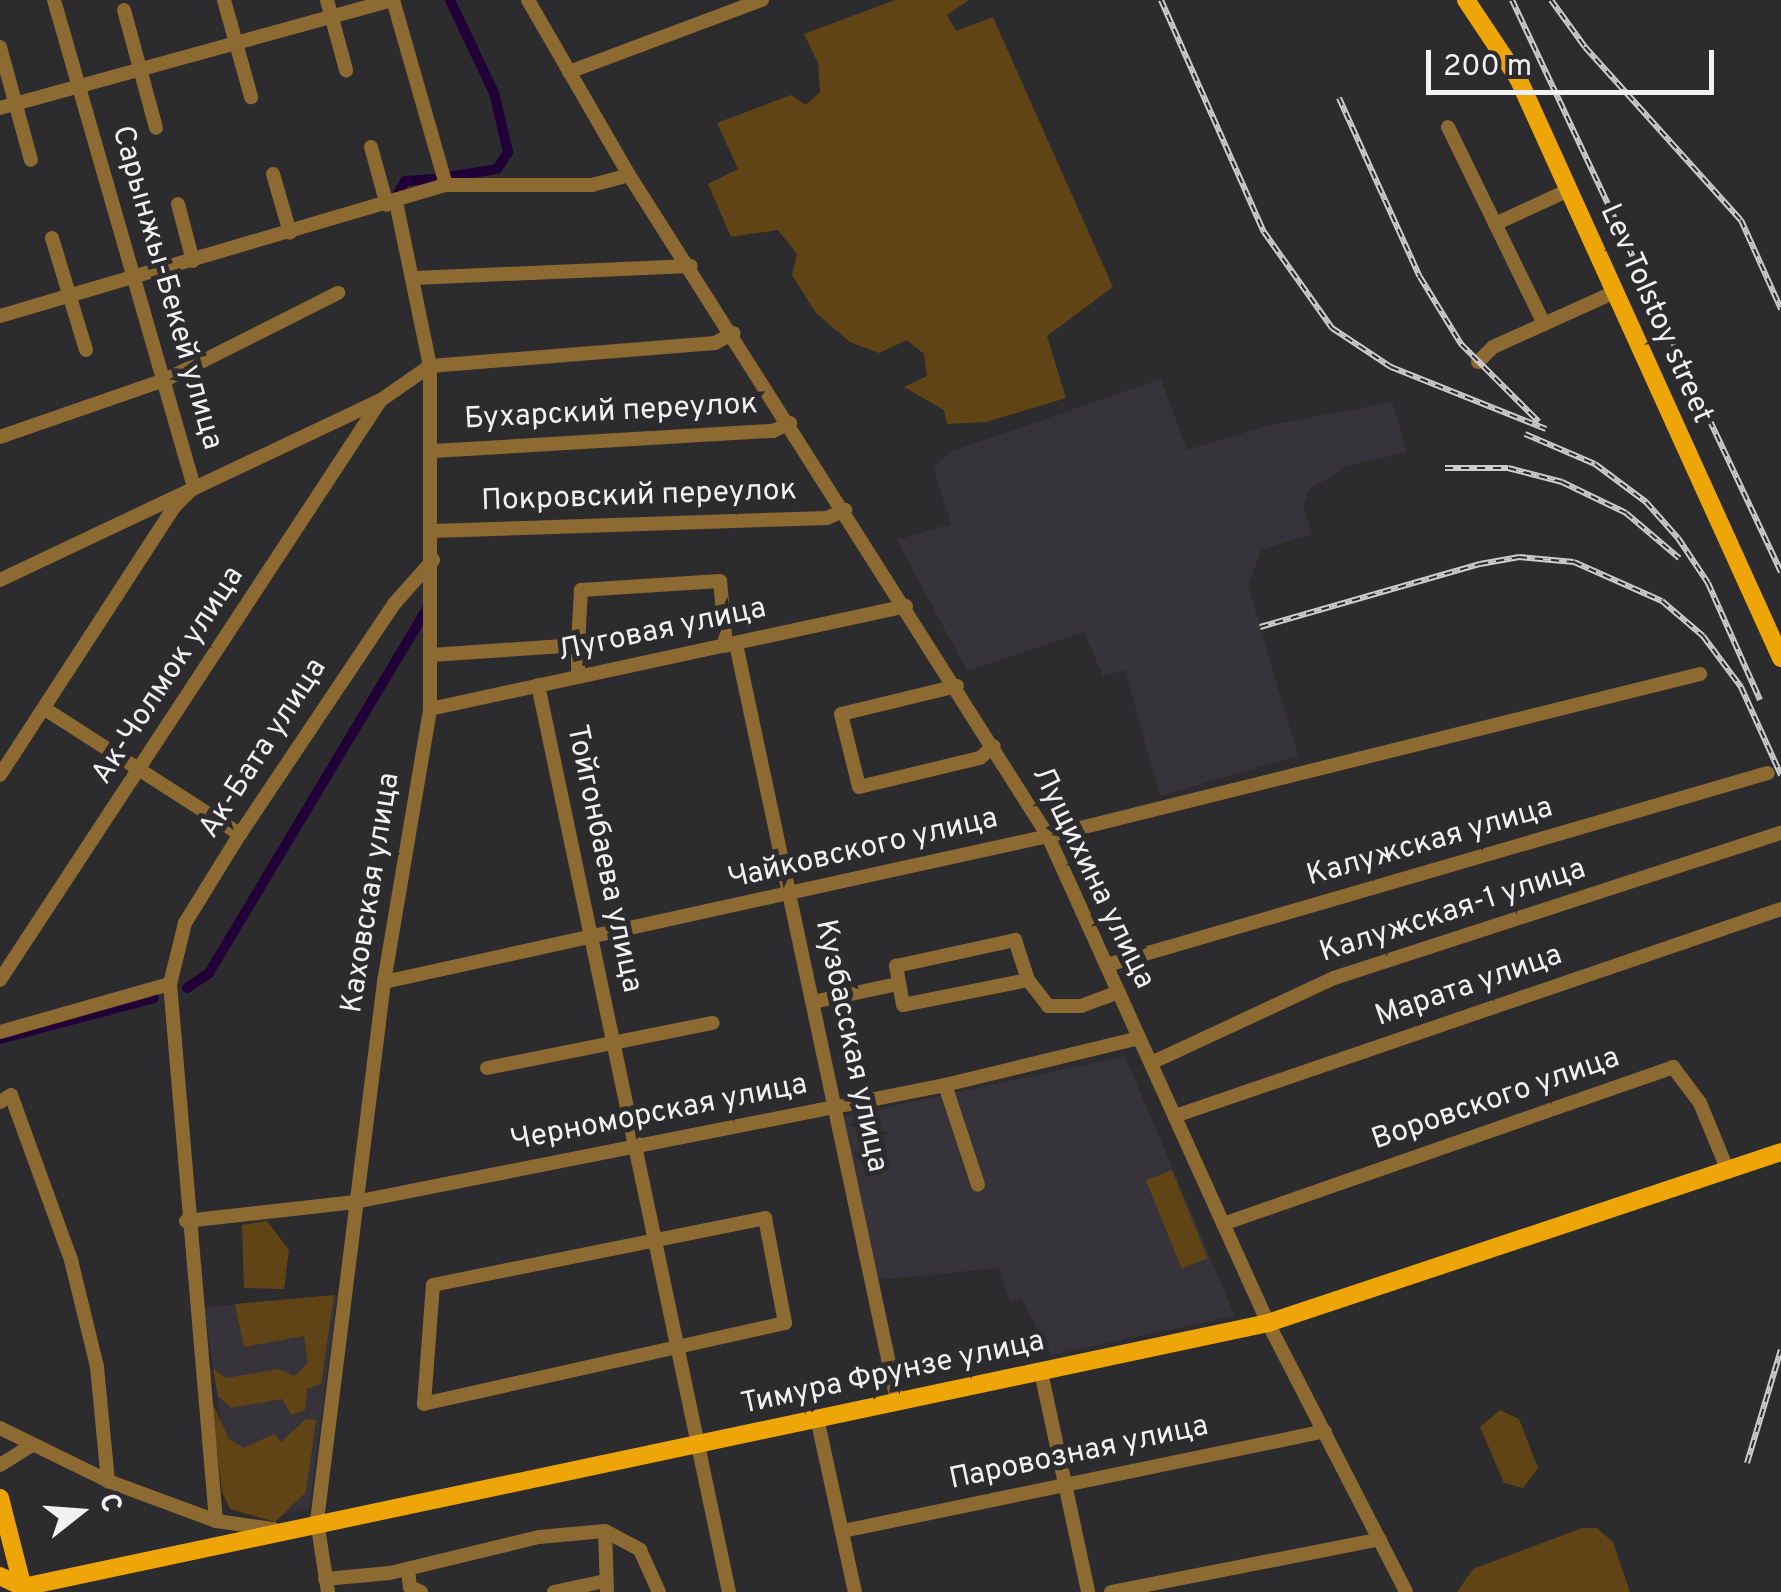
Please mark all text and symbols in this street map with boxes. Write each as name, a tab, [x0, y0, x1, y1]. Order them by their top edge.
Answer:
scale bar	[1431, 30, 1718, 92]
text: 200 m	[1443, 49, 1532, 86]
street label: Сарынжы-Бекей улица	[103, 122, 229, 454]
street label: Lev Tolstoy street	[1590, 198, 1720, 430]
street label: Бухарский переулок	[463, 387, 759, 439]
street label: Покровский переулок	[481, 473, 797, 521]
street label: Ак-Чолмок улица	[85, 560, 253, 792]
street label: Луговая улица	[555, 591, 769, 671]
street label: Ак-Бата улица	[192, 652, 336, 846]
street label: Тойгонбаева улица	[557, 722, 649, 996]
street label: Лущихина улица	[1023, 761, 1161, 995]
street label: Каховская улица	[335, 770, 409, 1016]
street label: Калужская улица	[1303, 791, 1557, 895]
street label: Чайковского улица	[725, 801, 1001, 899]
street label: Калужская-1 улица	[1316, 852, 1590, 972]
street label: Кузбасская улица	[806, 917, 894, 1175]
street label: Марата улица	[1371, 938, 1567, 1036]
street label: Воровского улица	[1367, 1041, 1625, 1159]
street label: Черноморская улица	[508, 1068, 810, 1160]
street label: Тимура Фрунзе улица	[738, 1324, 1048, 1424]
street label: Паровозная улица	[946, 1409, 1212, 1499]
north arrow	[30, 1462, 130, 1562]
text: С	[89, 1489, 129, 1517]

